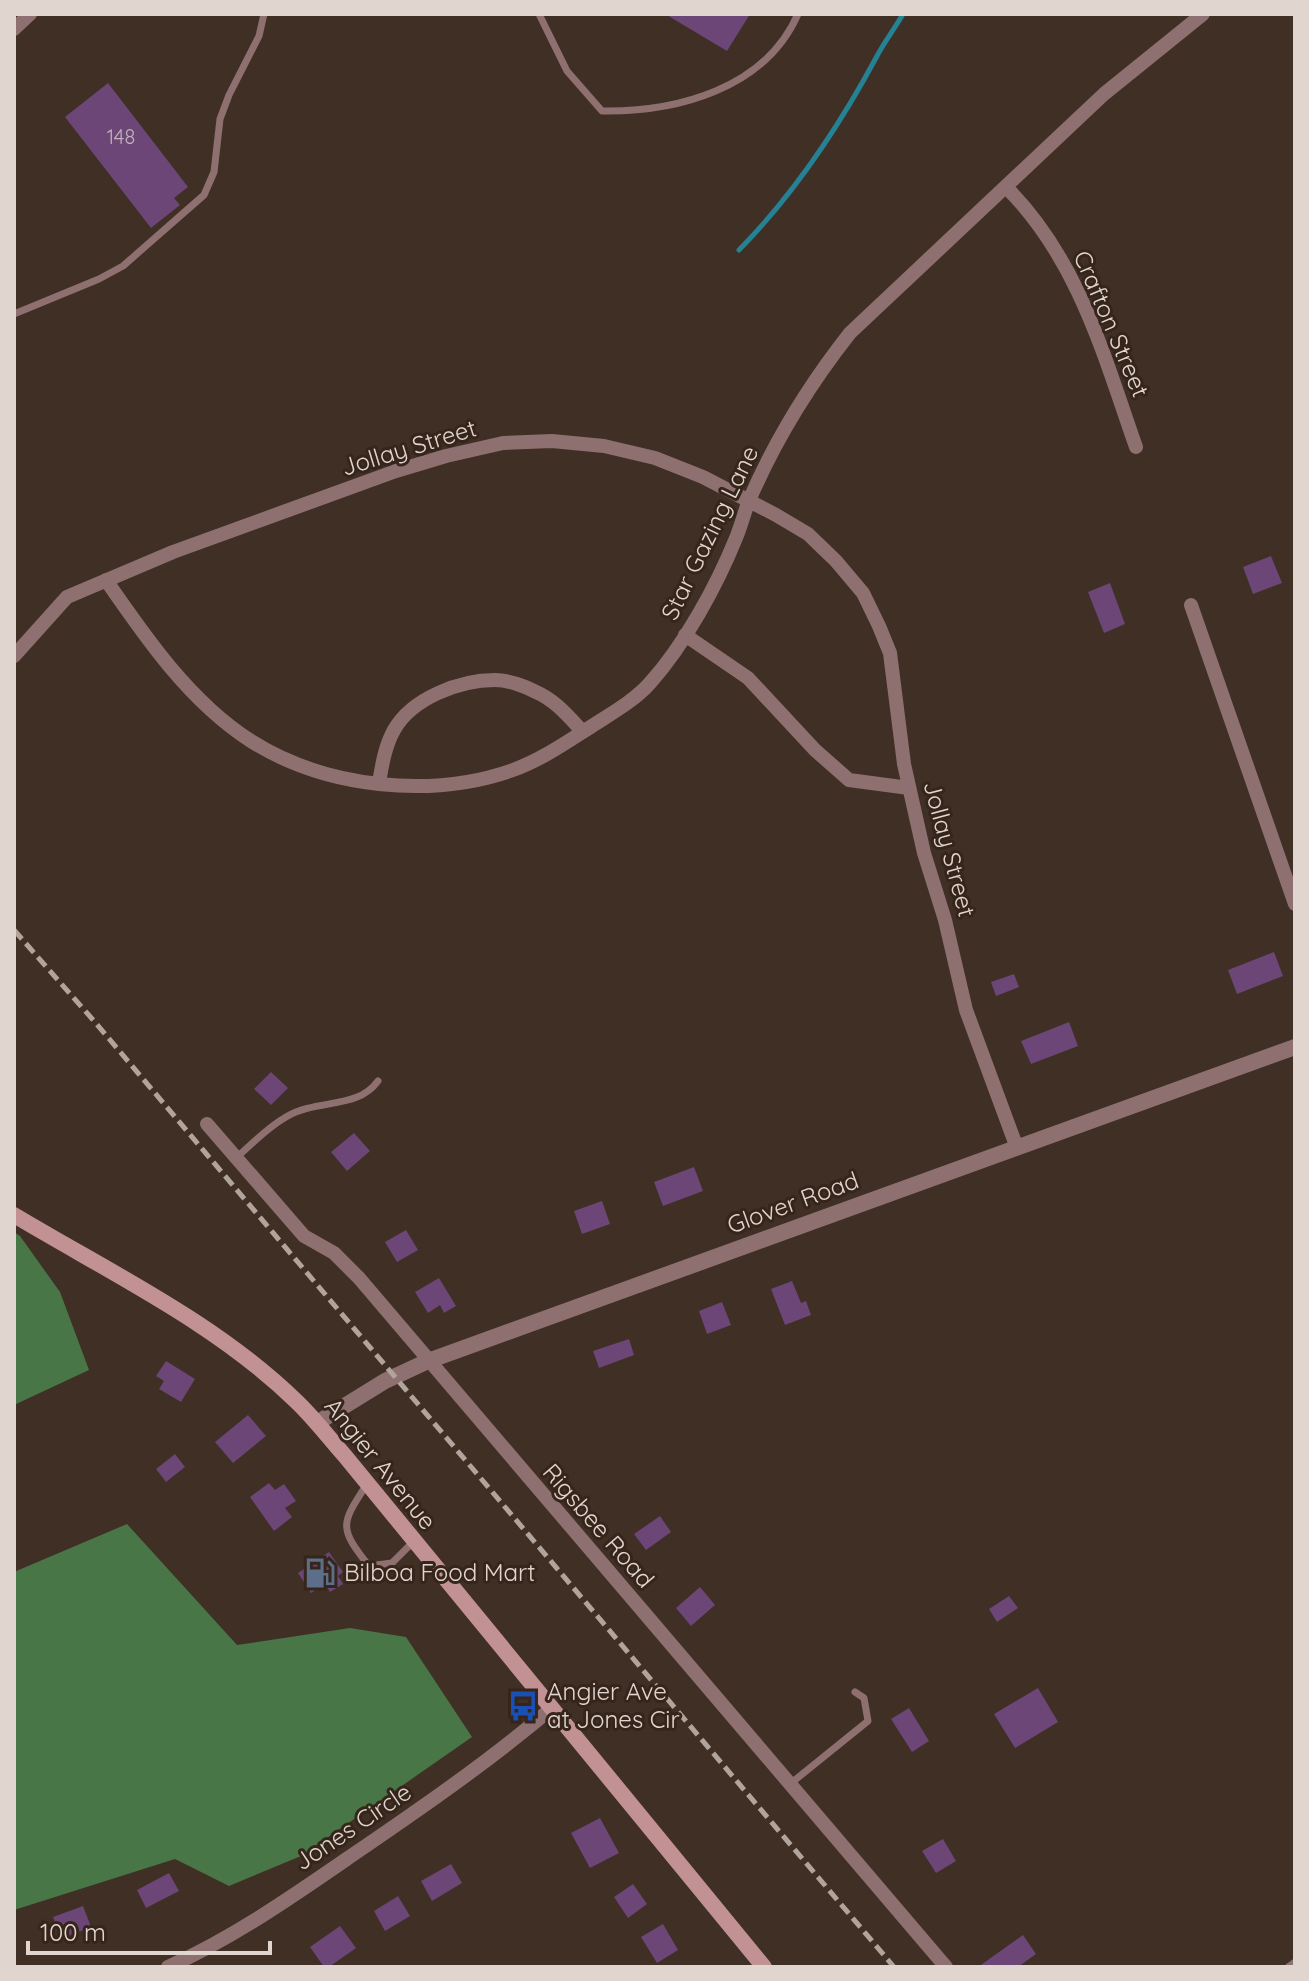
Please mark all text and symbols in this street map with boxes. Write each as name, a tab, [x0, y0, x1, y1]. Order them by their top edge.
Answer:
house number: 148	[107, 124, 135, 149]
street label: Crafton Street	[1068, 246, 1156, 401]
street label: Jollay Street	[338, 412, 480, 482]
street label: Star Gazing Lane	[654, 440, 764, 625]
street label: Jollay Street	[917, 777, 983, 920]
street label: Glover Road	[723, 1164, 863, 1240]
street label: Angier Avenue	[318, 1391, 443, 1535]
street label: Rigsbee Road	[537, 1457, 661, 1594]
fuel station icon: Bilboa Food Mart	[303, 1556, 337, 1590]
place label: Bilboa Food Mart	[344, 1557, 536, 1587]
place label: Angier Ave at Jones Cir	[547, 1676, 680, 1734]
bus stop icon: Angier Ave at Jones Cir	[506, 1689, 540, 1723]
street label: Jones Circle	[288, 1776, 416, 1876]
scale bar	[28, 1905, 270, 1955]
text: 100 m	[40, 1917, 106, 1947]

